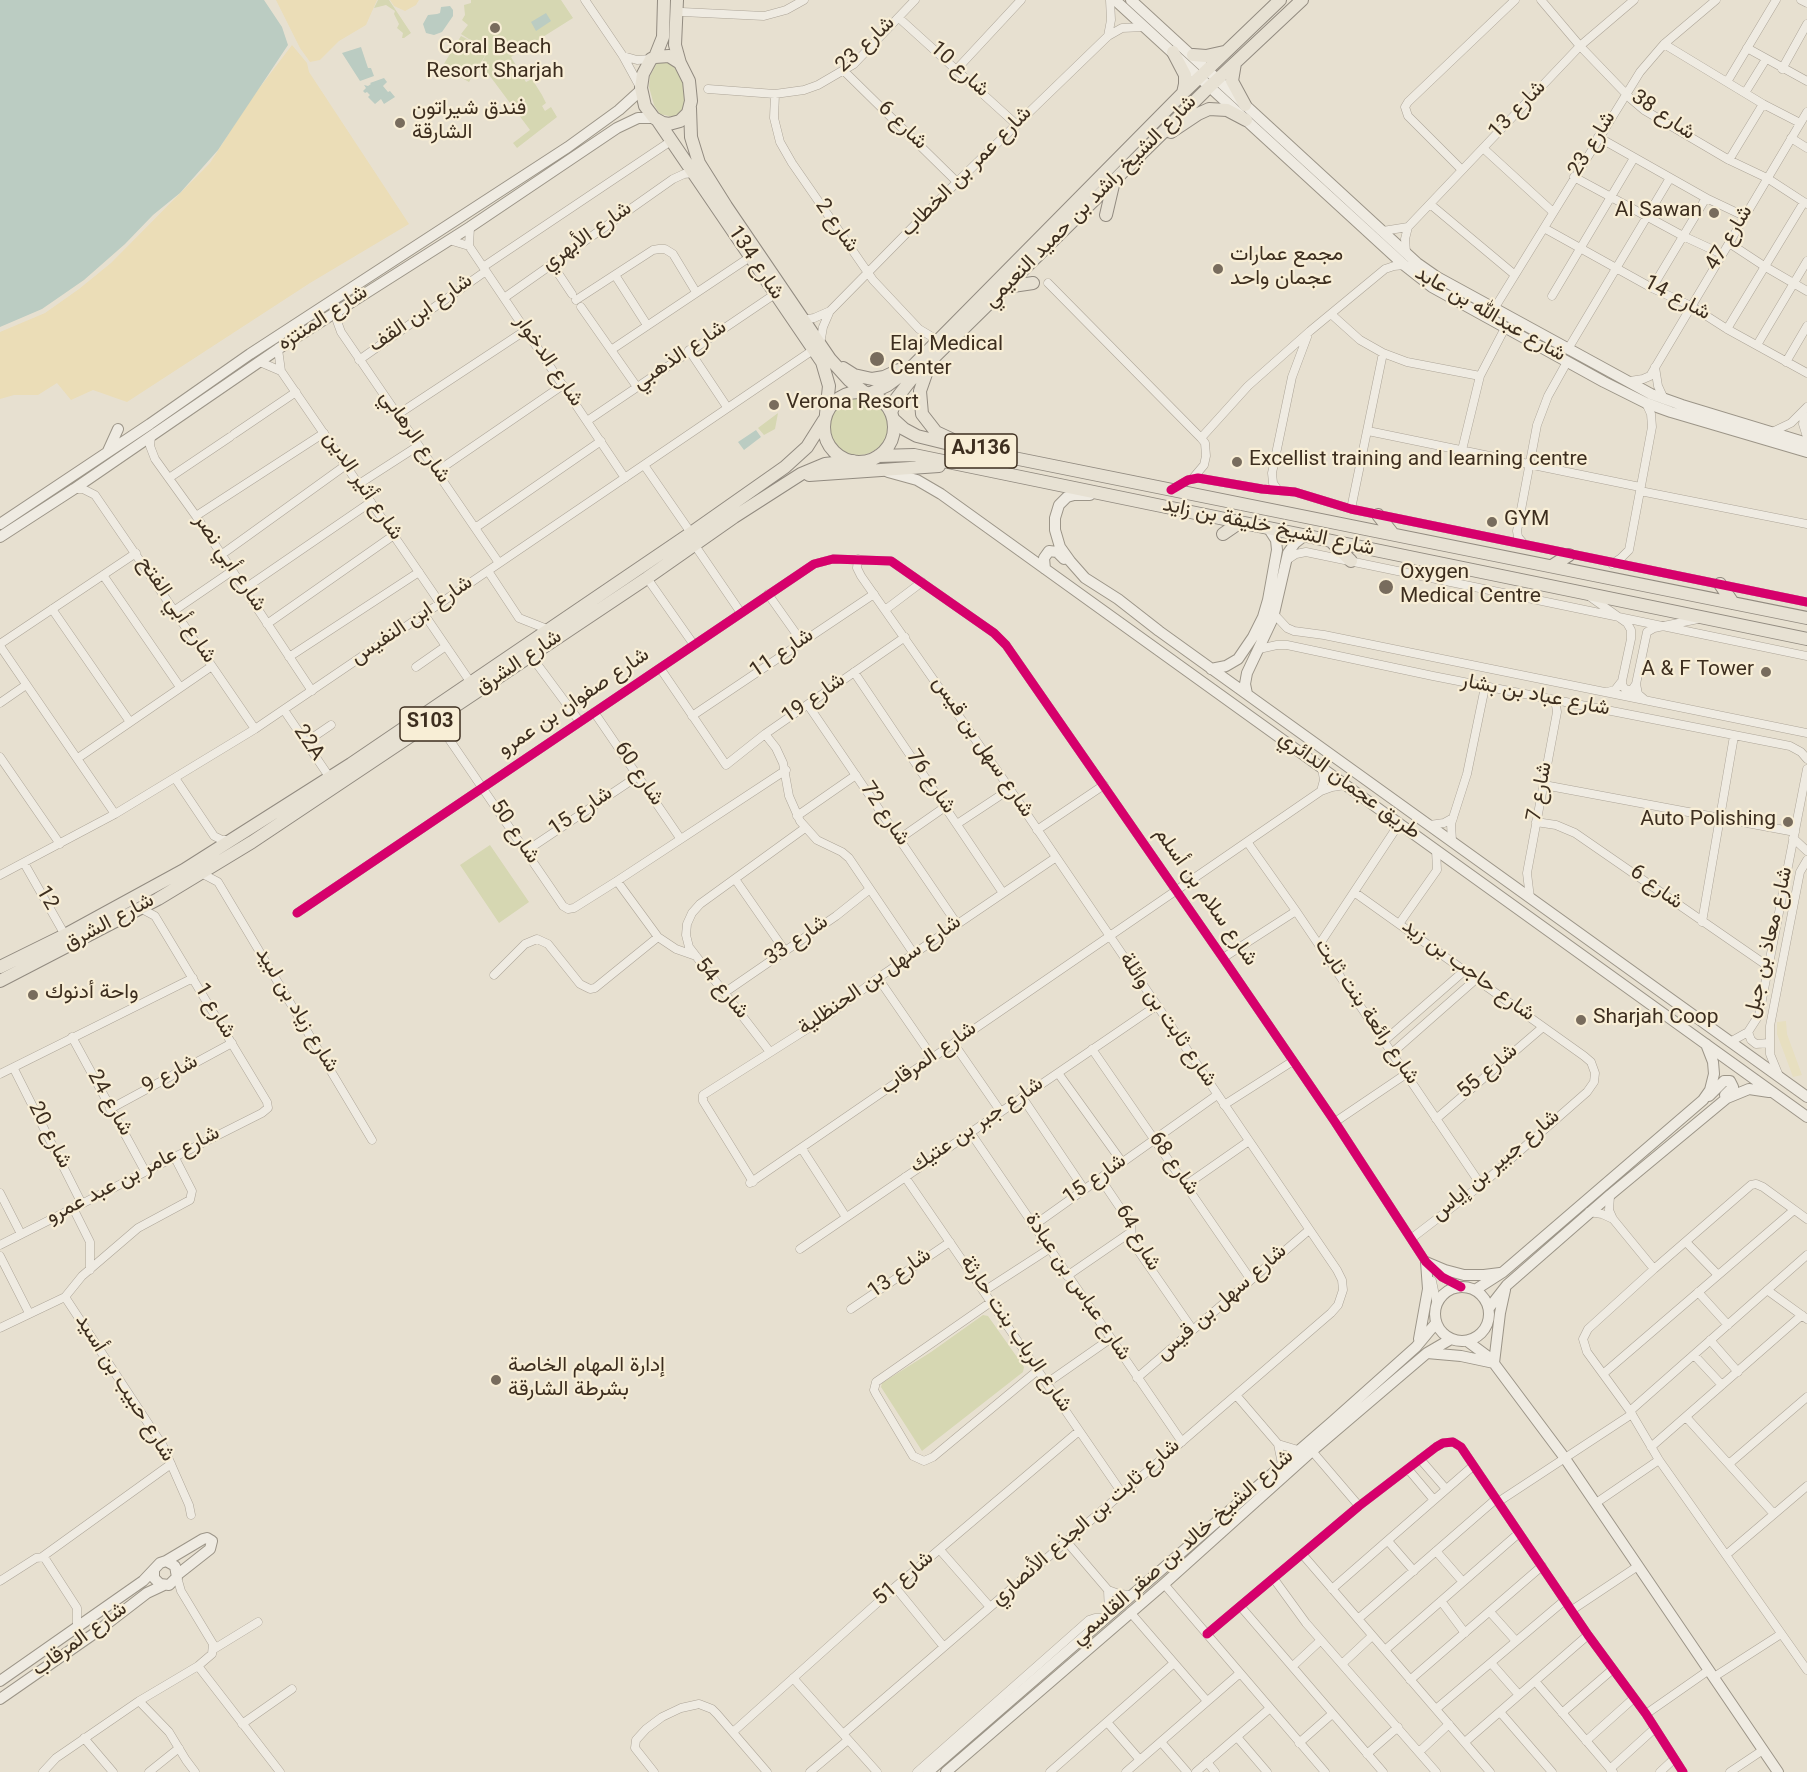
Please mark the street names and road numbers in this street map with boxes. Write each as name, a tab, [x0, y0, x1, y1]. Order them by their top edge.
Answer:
street label: شارع 23	[832, 12, 902, 80]
street label: شارع 10	[923, 38, 993, 104]
street label: شارع 13	[1485, 77, 1553, 145]
street label: شارع 38	[1625, 87, 1699, 147]
street label: شارع الشيخ راشد بن حميد النعيمي	[980, 91, 1204, 315]
street label: شارع 6	[871, 97, 931, 157]
street label: شارع عمر بن الخطاب	[897, 102, 1039, 244]
street label: شارع 23	[1565, 108, 1623, 182]
street label: شارع 2	[808, 195, 862, 259]
street label: شارع الأبهري	[538, 198, 638, 278]
street label: شارع 47	[1702, 202, 1760, 276]
street label: شارع 134	[720, 222, 788, 306]
street label: شارع عبدالله بن عابد	[1409, 263, 1569, 369]
street label: شارع ابن القف	[365, 270, 479, 360]
street label: شارع 14	[1639, 272, 1713, 328]
street label: شارع المنتزه	[274, 282, 374, 358]
street label: شارع الدخوار	[507, 311, 587, 413]
street label: شارع الذهبي	[629, 317, 733, 397]
street label: شارع الرهابي	[372, 387, 454, 489]
street label: شارع أثير الدين	[315, 428, 407, 546]
road number: AJ136	[945, 434, 1017, 468]
street label: شارع الشيخ خليفة بن زايد	[1160, 494, 1376, 564]
street label: شارع أبي نصر	[186, 510, 270, 618]
street label: شارع أبي الفتح	[130, 553, 220, 669]
street label: شارع ابن النفيس	[347, 572, 479, 672]
street label: شارع 11	[746, 625, 820, 685]
street label: شارع الشرق	[472, 626, 568, 702]
street label: شارع صفوان بن عمرو	[495, 644, 655, 764]
street label: شارع 19	[778, 669, 852, 731]
street label: شارع عباد بن بشار	[1459, 670, 1611, 724]
street label: شارع سهل بن قيس	[924, 673, 1038, 823]
road number: S103	[400, 707, 460, 741]
street label: 22A	[286, 721, 328, 767]
street label: طريق عجمان الدائري	[1272, 727, 1424, 847]
street label: شارع 60	[607, 738, 667, 812]
street label: شارع 76	[899, 746, 959, 820]
street label: شارع 7	[1524, 760, 1560, 824]
street label: شارع 72	[853, 778, 913, 852]
street label: شارع 15	[545, 783, 619, 843]
street label: شارع 50	[483, 796, 543, 870]
street label: شارع سلام بن أسلم	[1147, 824, 1261, 972]
street label: شارع 6	[1623, 861, 1687, 917]
street label: شارع معاذ بن جبل	[1741, 865, 1801, 1021]
street label: 12	[28, 882, 62, 916]
street label: شارع الشرق	[61, 890, 159, 958]
street label: شارع 33	[761, 911, 835, 973]
street label: شارع سهل بن الحنظلية	[795, 911, 967, 1043]
street label: شارع حاجب بن زيد	[1395, 915, 1539, 1029]
street label: شارع رائعة بنت ثابت	[1307, 935, 1423, 1091]
street label: شارع زياد بن لبيد	[248, 944, 342, 1078]
street label: شارع ثابت بن وائلة	[1112, 949, 1220, 1093]
street label: شارع 54	[687, 955, 753, 1025]
street label: شارع 1	[187, 980, 239, 1044]
street label: شارع المرقاب	[877, 1018, 983, 1102]
street label: شارع 55	[1454, 1040, 1524, 1106]
street label: شارع 9	[139, 1051, 203, 1101]
street label: شارع 24	[80, 1067, 136, 1141]
street label: شارع جبر بن عتيك	[907, 1073, 1049, 1181]
street label: شارع 20	[21, 1098, 75, 1174]
street label: شارع جبير بن إياس	[1428, 1106, 1566, 1228]
street label: شارع عامر بن عبد عمرو	[43, 1122, 225, 1232]
street label: شارع 68	[1141, 1128, 1203, 1202]
street label: شارع 15	[1059, 1150, 1133, 1212]
street label: شارع 64	[1108, 1202, 1164, 1276]
street label: شارع عباس بن عبادة	[1017, 1209, 1135, 1367]
street label: شارع سهل بن قيس	[1153, 1240, 1293, 1368]
street label: شارع 13	[864, 1244, 938, 1306]
street label: شارع الرباب بنت حارثة	[952, 1252, 1076, 1418]
street label: شارع حبيب بن أسيد	[67, 1311, 179, 1467]
street label: شارع ثابت بن الجذع الأنصاري	[987, 1435, 1187, 1613]
street label: شارع الشيخ خالد بن صقر القاسمي	[1068, 1446, 1300, 1652]
street label: شارع 51	[870, 1547, 940, 1613]
street label: شارع المرقاب	[29, 1598, 133, 1684]

